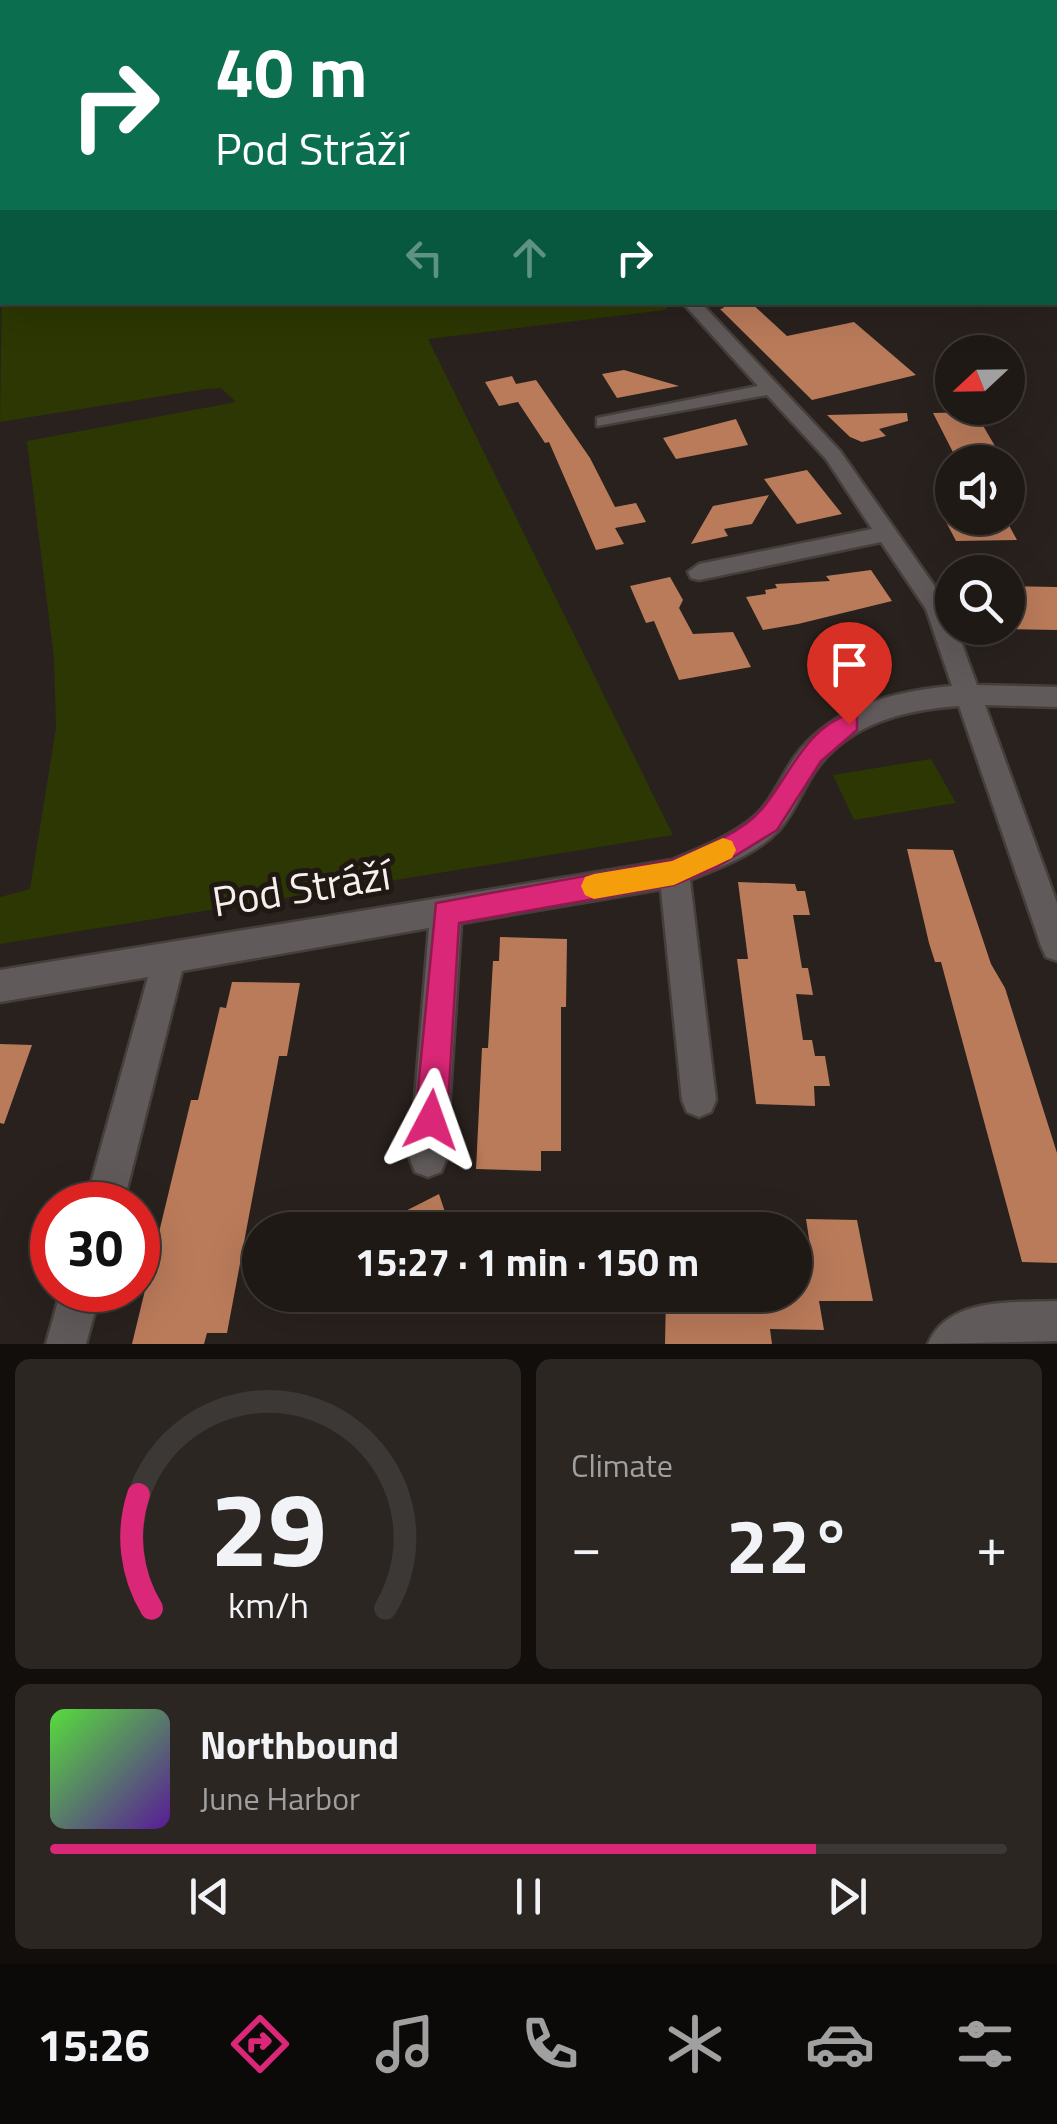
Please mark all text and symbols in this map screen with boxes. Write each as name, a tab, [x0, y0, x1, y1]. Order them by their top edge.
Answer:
text: 40 m	[215, 18, 368, 124]
icon: right	[50, 40, 180, 170]
text: Pod Stráží	[215, 114, 407, 182]
icon: left	[397, 230, 452, 285]
icon: ahead	[502, 230, 557, 285]
icon: right	[607, 230, 662, 285]
north arrow	[935, 335, 1025, 425]
map controls	[935, 335, 1025, 645]
button: sound	[935, 445, 1025, 535]
button: search	[935, 555, 1025, 645]
pin	[807, 622, 892, 725]
icon: arrive	[822, 637, 877, 692]
street label: Pod Stráží	[207, 841, 397, 933]
position arrow	[379, 1068, 483, 1172]
speed limit sign: 30	[30, 1182, 160, 1312]
text: 15:27 · 1 min · 150 m	[355, 1233, 699, 1291]
text: Climate	[571, 1441, 673, 1489]
text: 29	[210, 1448, 326, 1606]
text: 22°	[726, 1488, 852, 1602]
text: −	[571, 1504, 602, 1587]
text: +	[976, 1504, 1007, 1587]
text: km/h	[228, 1577, 308, 1632]
text: Northbound	[200, 1716, 399, 1774]
text: June Harbor	[200, 1774, 360, 1822]
icon: previous	[182, 1869, 237, 1924]
icon: pause	[501, 1869, 556, 1924]
icon: next	[820, 1869, 875, 1924]
icon: directions	[225, 2009, 295, 2079]
icon: music	[370, 2009, 440, 2079]
icon: phone	[515, 2009, 585, 2079]
icon: climate	[660, 2009, 730, 2079]
icon: car	[805, 2009, 875, 2079]
icon: filters	[950, 2009, 1020, 2079]
text: 15:26	[37, 2010, 150, 2078]

